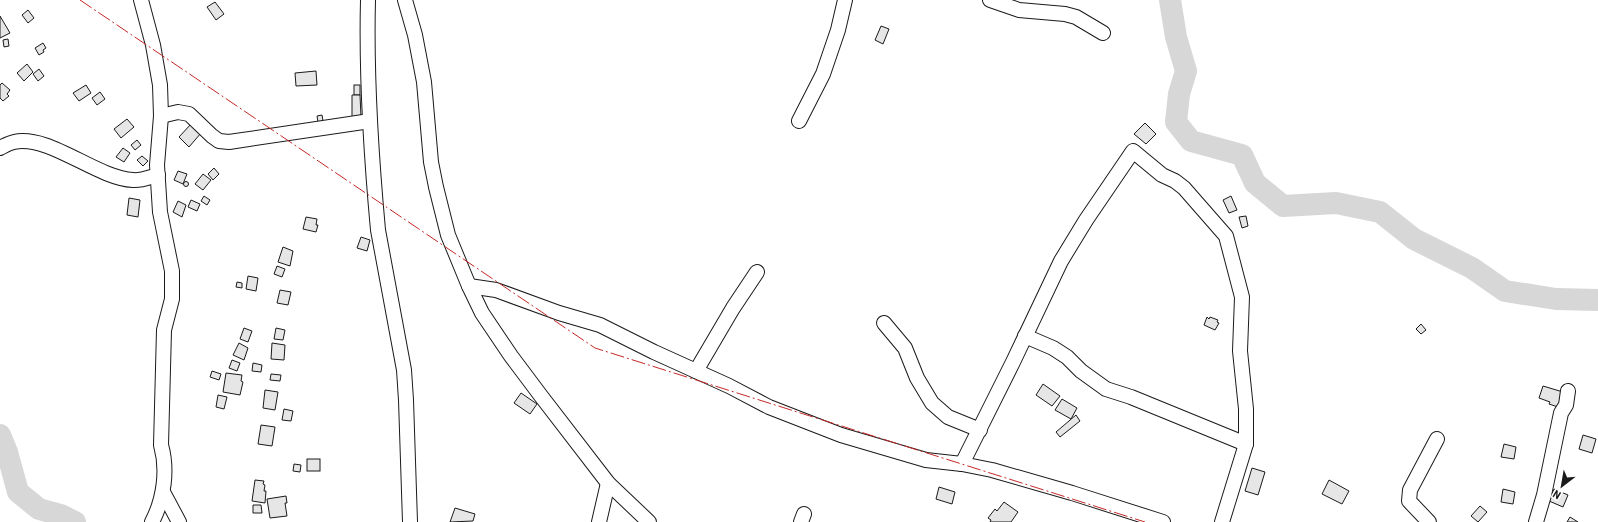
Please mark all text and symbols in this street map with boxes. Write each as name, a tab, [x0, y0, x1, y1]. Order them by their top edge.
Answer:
north arrow	[1542, 466, 1582, 506]
text: N	[1551, 487, 1563, 501]

